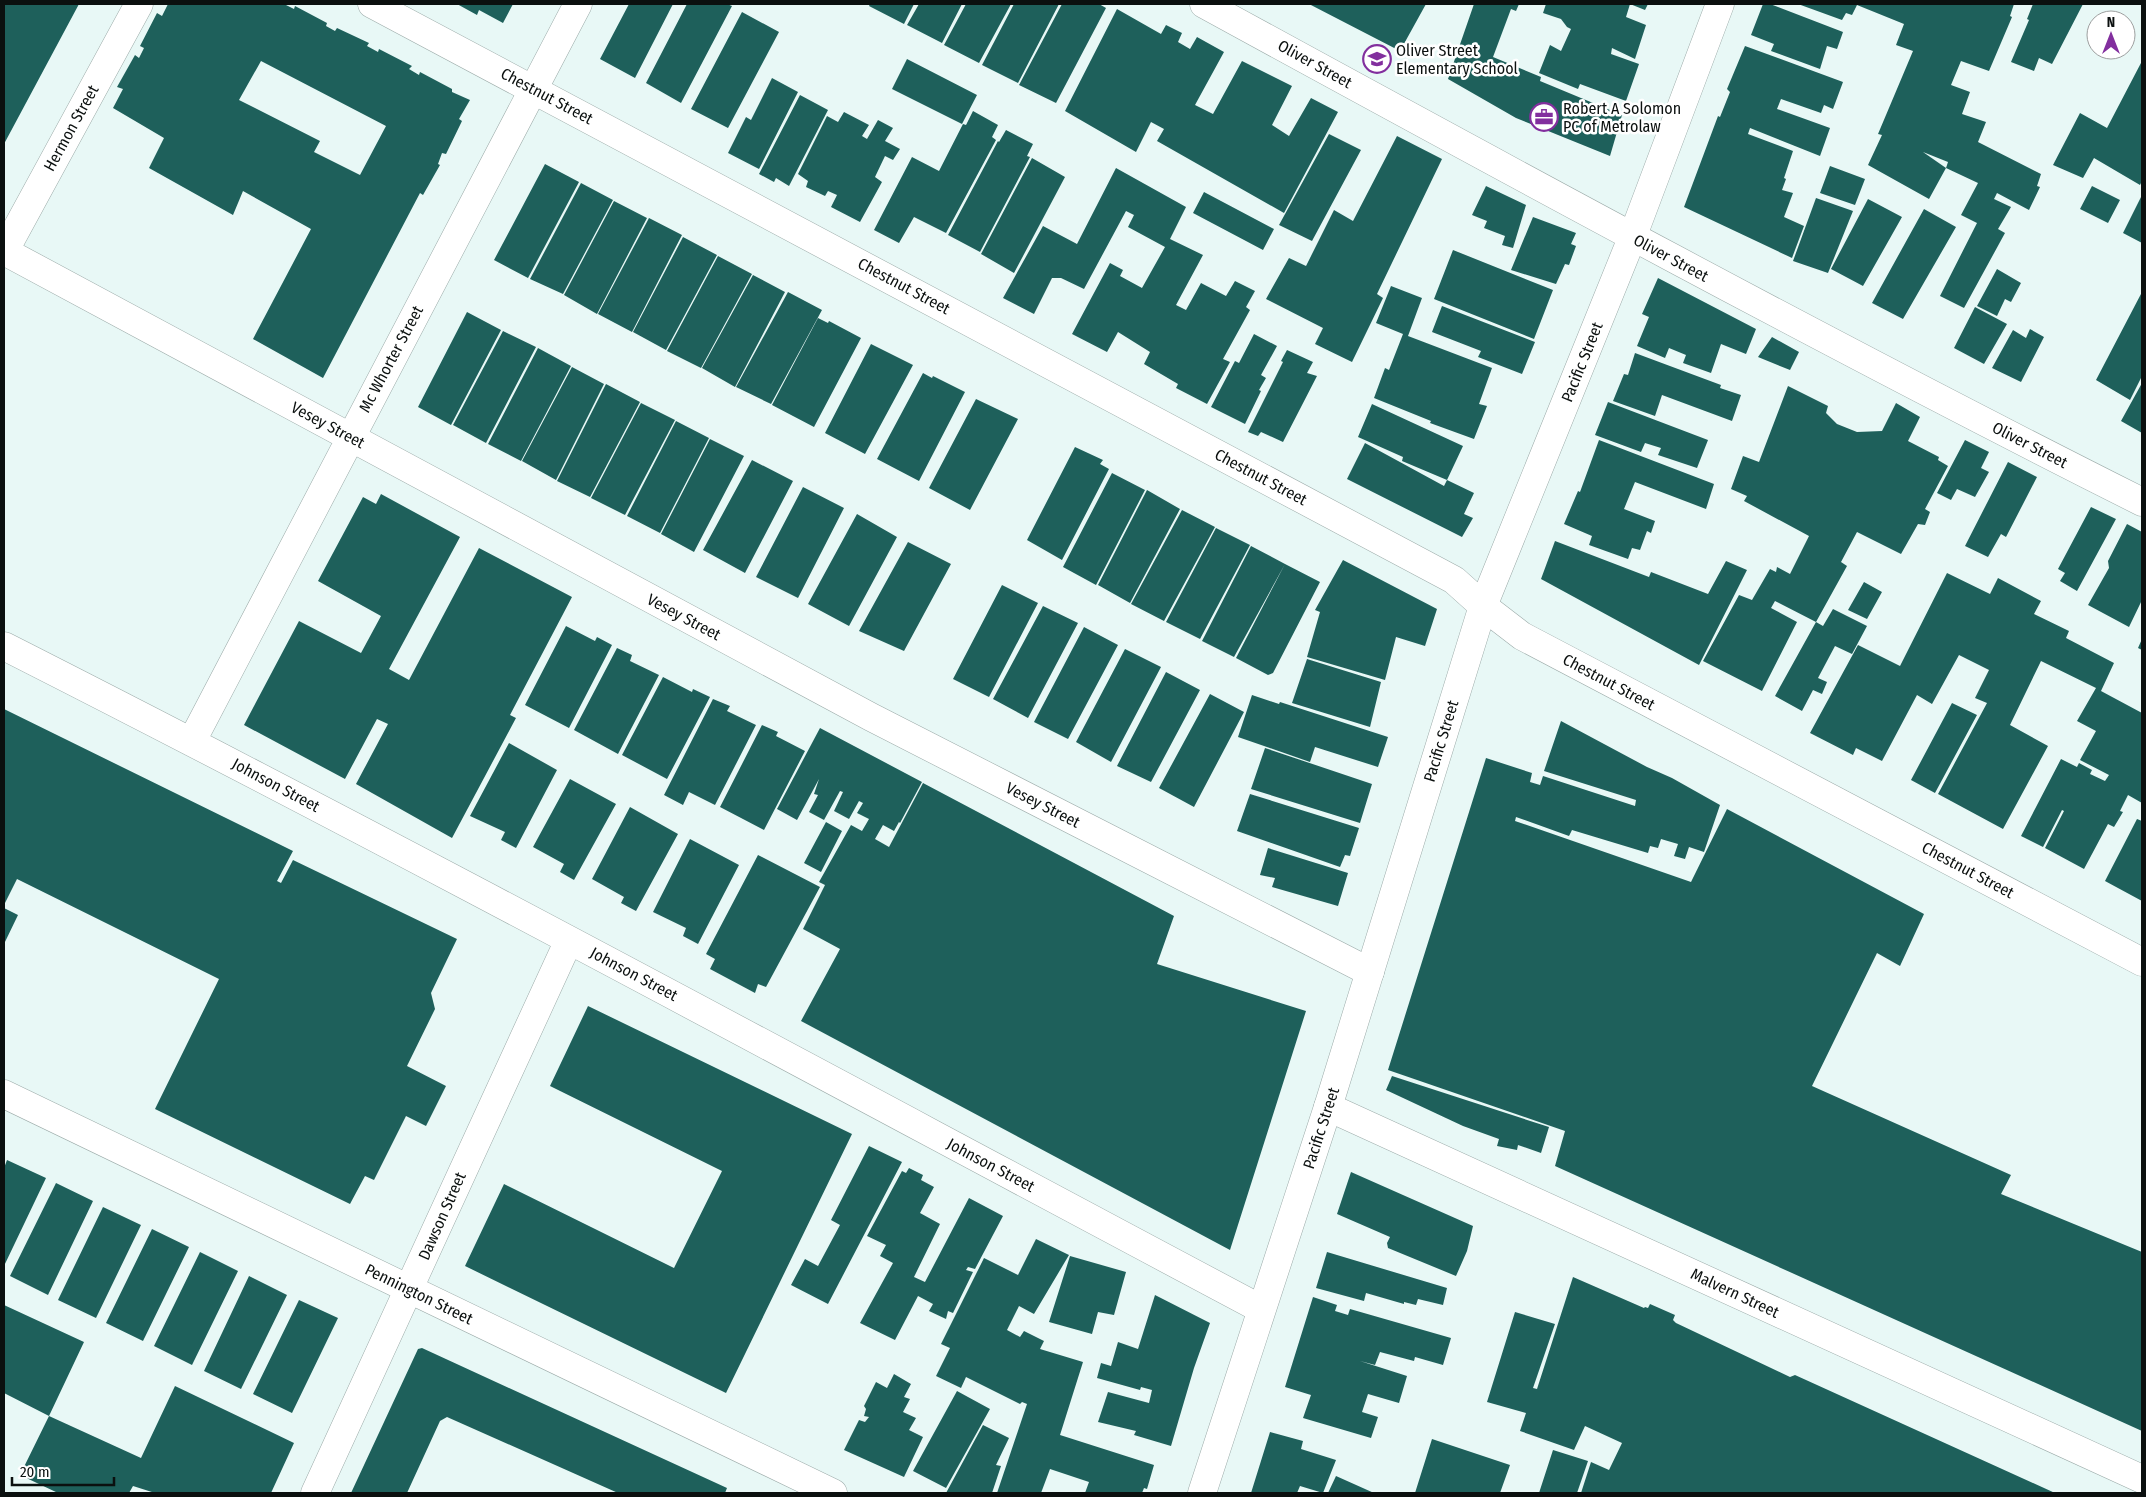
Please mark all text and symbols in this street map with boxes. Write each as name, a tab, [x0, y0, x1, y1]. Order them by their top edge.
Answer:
north arrow	[2086, 10, 2136, 60]
text: N	[2107, 14, 2115, 31]
street label: Oliver Street	[1275, 36, 1356, 93]
place label: Oliver Street Elementary School	[1396, 41, 1518, 78]
school or university icon: Oliver Street Elementary School	[1362, 44, 1392, 74]
street label: Chestnut Street	[498, 64, 597, 129]
street label: Hermon Street	[40, 81, 103, 174]
place label: Robert A Solomon PC of Metrolaw	[1563, 99, 1681, 136]
office icon: Robert A Solomon PC of Metrolaw	[1529, 102, 1559, 132]
street label: Oliver Street	[1630, 230, 1712, 286]
street label: Chestnut Street	[855, 254, 954, 319]
street label: Mc Whorter Street	[355, 302, 427, 416]
street label: Pacific Street	[1557, 319, 1607, 405]
street label: Vesey Street	[288, 398, 369, 453]
street label: Oliver Street	[1989, 418, 2072, 472]
street label: Chestnut Street	[1212, 445, 1311, 510]
street label: Vesey Street	[644, 590, 725, 645]
street label: Chestnut Street	[1560, 650, 1659, 715]
street label: Pacific Street	[1420, 697, 1463, 784]
street label: Johnson Street	[229, 754, 324, 816]
street label: Vesey Street	[1003, 778, 1084, 832]
street label: Chestnut Street	[1919, 838, 2018, 903]
street label: Johnson Street	[587, 943, 682, 1005]
street label: Pacific Street	[1299, 1084, 1343, 1171]
street label: Johnson Street	[944, 1134, 1039, 1196]
street label: Dawson Street	[414, 1168, 470, 1263]
street label: Pennington Street	[362, 1260, 477, 1329]
street label: Malvern Street	[1688, 1264, 1783, 1322]
scale bar	[12, 1454, 115, 1486]
text: 20 m	[20, 1463, 50, 1481]

